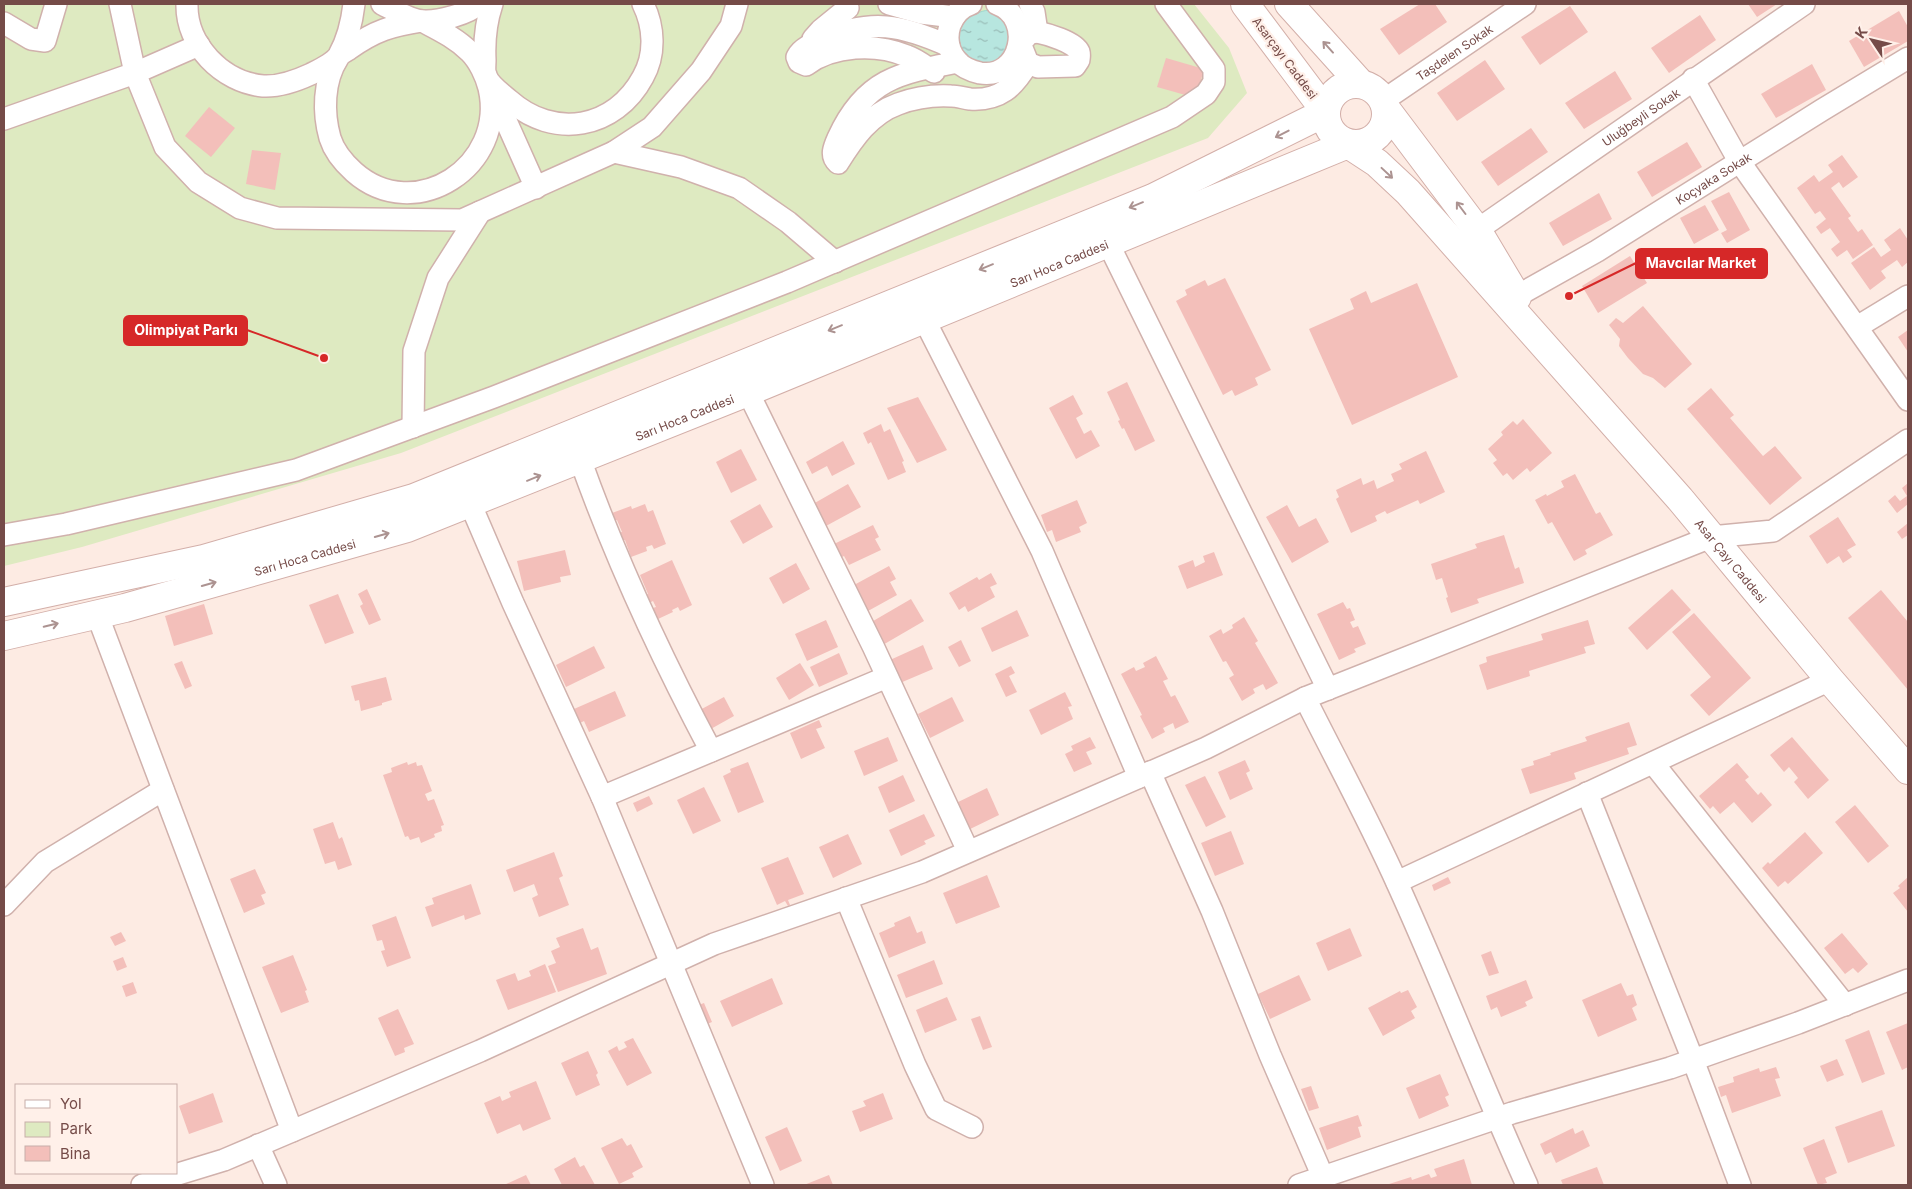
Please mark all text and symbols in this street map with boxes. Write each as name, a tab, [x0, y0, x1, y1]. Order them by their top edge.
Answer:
street label: Asarçayı Caddesi	[1249, 14, 1321, 102]
north arrow	[1847, 15, 1897, 65]
street label: Taşdelen Sokak	[1413, 21, 1496, 84]
text: K	[1851, 23, 1871, 41]
one-way arrow	[1322, 41, 1334, 54]
street label: Uluğbeyli Sokak	[1599, 85, 1683, 149]
one-way arrow	[1275, 130, 1290, 139]
street label: Koçyaka Sokak	[1673, 149, 1754, 207]
one-way arrow	[1381, 167, 1394, 179]
one-way arrow	[1129, 201, 1144, 210]
one-way arrow	[1456, 201, 1466, 215]
street label: Sarı Hoca Caddesi	[1008, 236, 1111, 290]
callout: Mavcılar Market	[1636, 249, 1767, 278]
text: Mavcılar Market	[1646, 254, 1756, 271]
one-way arrow	[979, 262, 994, 272]
callout: Olimpiyat Parkı	[124, 316, 247, 345]
text: Olimpiyat Parkı	[134, 321, 238, 338]
one-way arrow	[828, 324, 843, 334]
street label: Sarı Hoca Caddesi	[633, 391, 736, 444]
one-way arrow	[526, 472, 541, 481]
street label: Asar Çayı Caddesi	[1692, 516, 1770, 606]
one-way arrow	[373, 530, 389, 540]
street label: Sarı Hoca Caddesi	[252, 535, 357, 579]
one-way arrow	[200, 579, 216, 589]
one-way arrow	[43, 620, 59, 629]
legend	[15, 1084, 178, 1174]
text: Yol	[60, 1094, 82, 1113]
text: Park	[60, 1119, 93, 1138]
text: Bina	[60, 1144, 91, 1163]

